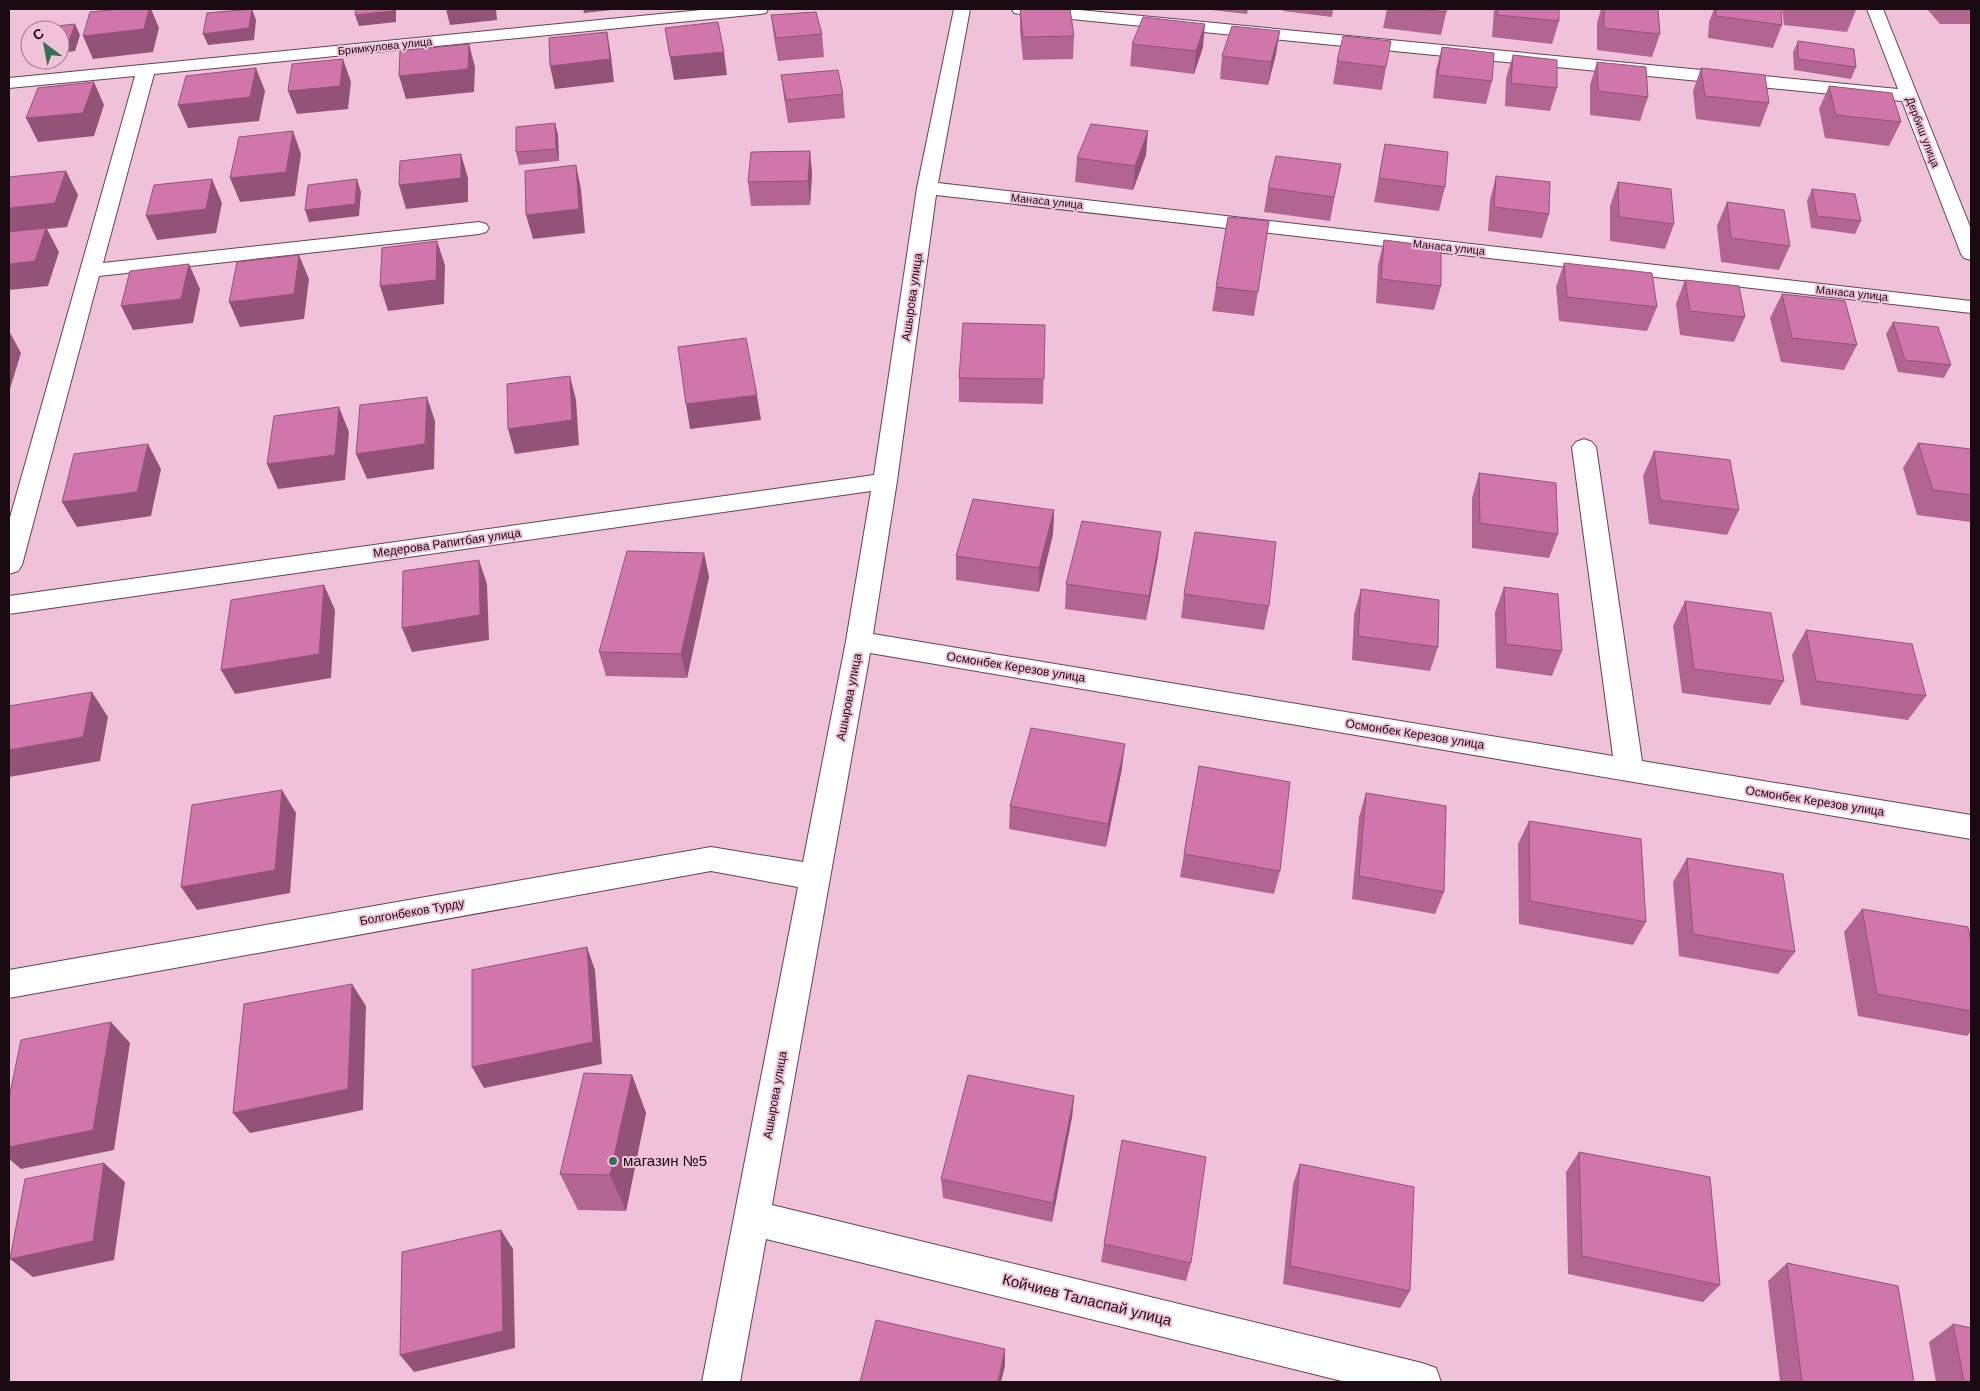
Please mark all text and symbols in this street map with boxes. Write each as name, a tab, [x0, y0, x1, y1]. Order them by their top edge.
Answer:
north arrow	[20, 20, 70, 70]
text: С	[30, 25, 47, 43]
street label: Бримкулова улица	[337, 35, 434, 57]
street label: Дербиш улица	[1904, 95, 1942, 170]
street label: Манаса улица	[1010, 191, 1085, 211]
street label: Манаса улица	[1412, 237, 1487, 257]
street label: Ашырова улица	[899, 252, 925, 342]
street label: Манаса улица	[1815, 283, 1890, 303]
street label: Медерова Рапитбая улица	[372, 526, 522, 560]
street label: Осмонбек Керезов улица	[946, 649, 1087, 685]
street label: Ашырова улица	[834, 652, 864, 742]
street label: Осмонбек Керезов улица	[1345, 716, 1486, 752]
street label: Осмонбек Керезов улица	[1745, 783, 1886, 819]
street label: Болгонбеков Турду	[359, 896, 465, 928]
street label: Ашырова улица	[760, 1050, 790, 1140]
place label: магазин №5	[623, 1152, 707, 1169]
marker: магазин №5	[607, 1155, 619, 1167]
street label: Койчиев Таласпай улица	[1001, 1270, 1174, 1329]

